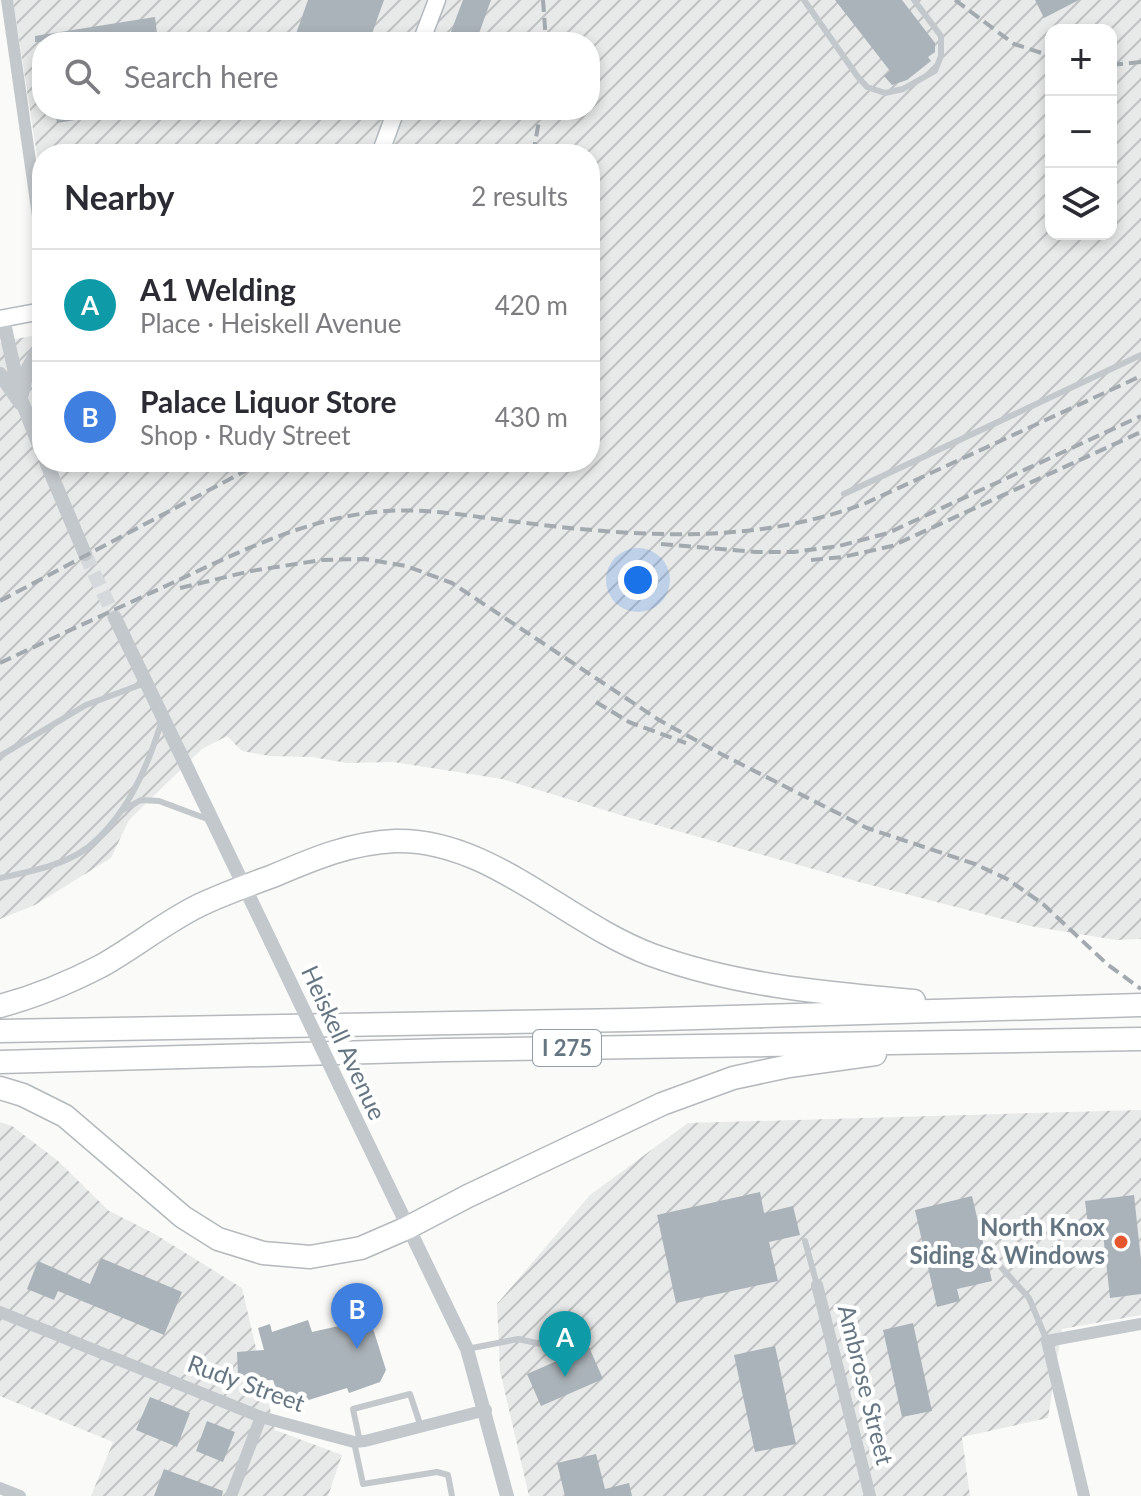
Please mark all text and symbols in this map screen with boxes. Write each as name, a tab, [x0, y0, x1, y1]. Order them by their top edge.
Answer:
map controls	[1045, 24, 1117, 240]
button: +	[1045, 24, 1117, 96]
search box	[32, 32, 600, 120]
icon: search	[60, 54, 104, 98]
text: Search here	[124, 58, 279, 94]
button: −	[1045, 96, 1117, 168]
button: layers	[1045, 168, 1117, 240]
text: Nearby	[64, 176, 175, 217]
text: 2 results	[471, 180, 568, 212]
text: A1 Welding	[140, 271, 296, 307]
text: A	[81, 289, 99, 321]
text: 420 m	[495, 289, 568, 321]
text: Place · Heiskell Avenue	[140, 307, 402, 339]
text: Palace Liquor Store	[140, 383, 397, 419]
text: B	[81, 401, 99, 433]
text: 430 m	[495, 401, 568, 433]
text: Shop · Rudy Street	[140, 419, 350, 451]
your location	[618, 560, 658, 600]
street label: Heiskell Avenue	[296, 961, 393, 1124]
road number: I 275	[533, 1030, 601, 1066]
place label: North Knox Siding & Windows	[909, 1212, 1105, 1269]
marker: North Knox Siding & Windows	[1112, 1233, 1130, 1251]
pin: B	[331, 1283, 383, 1349]
street label: Ambrose Street	[833, 1302, 900, 1468]
pin: A	[539, 1311, 591, 1377]
street label: Rudy Street	[184, 1348, 309, 1417]

